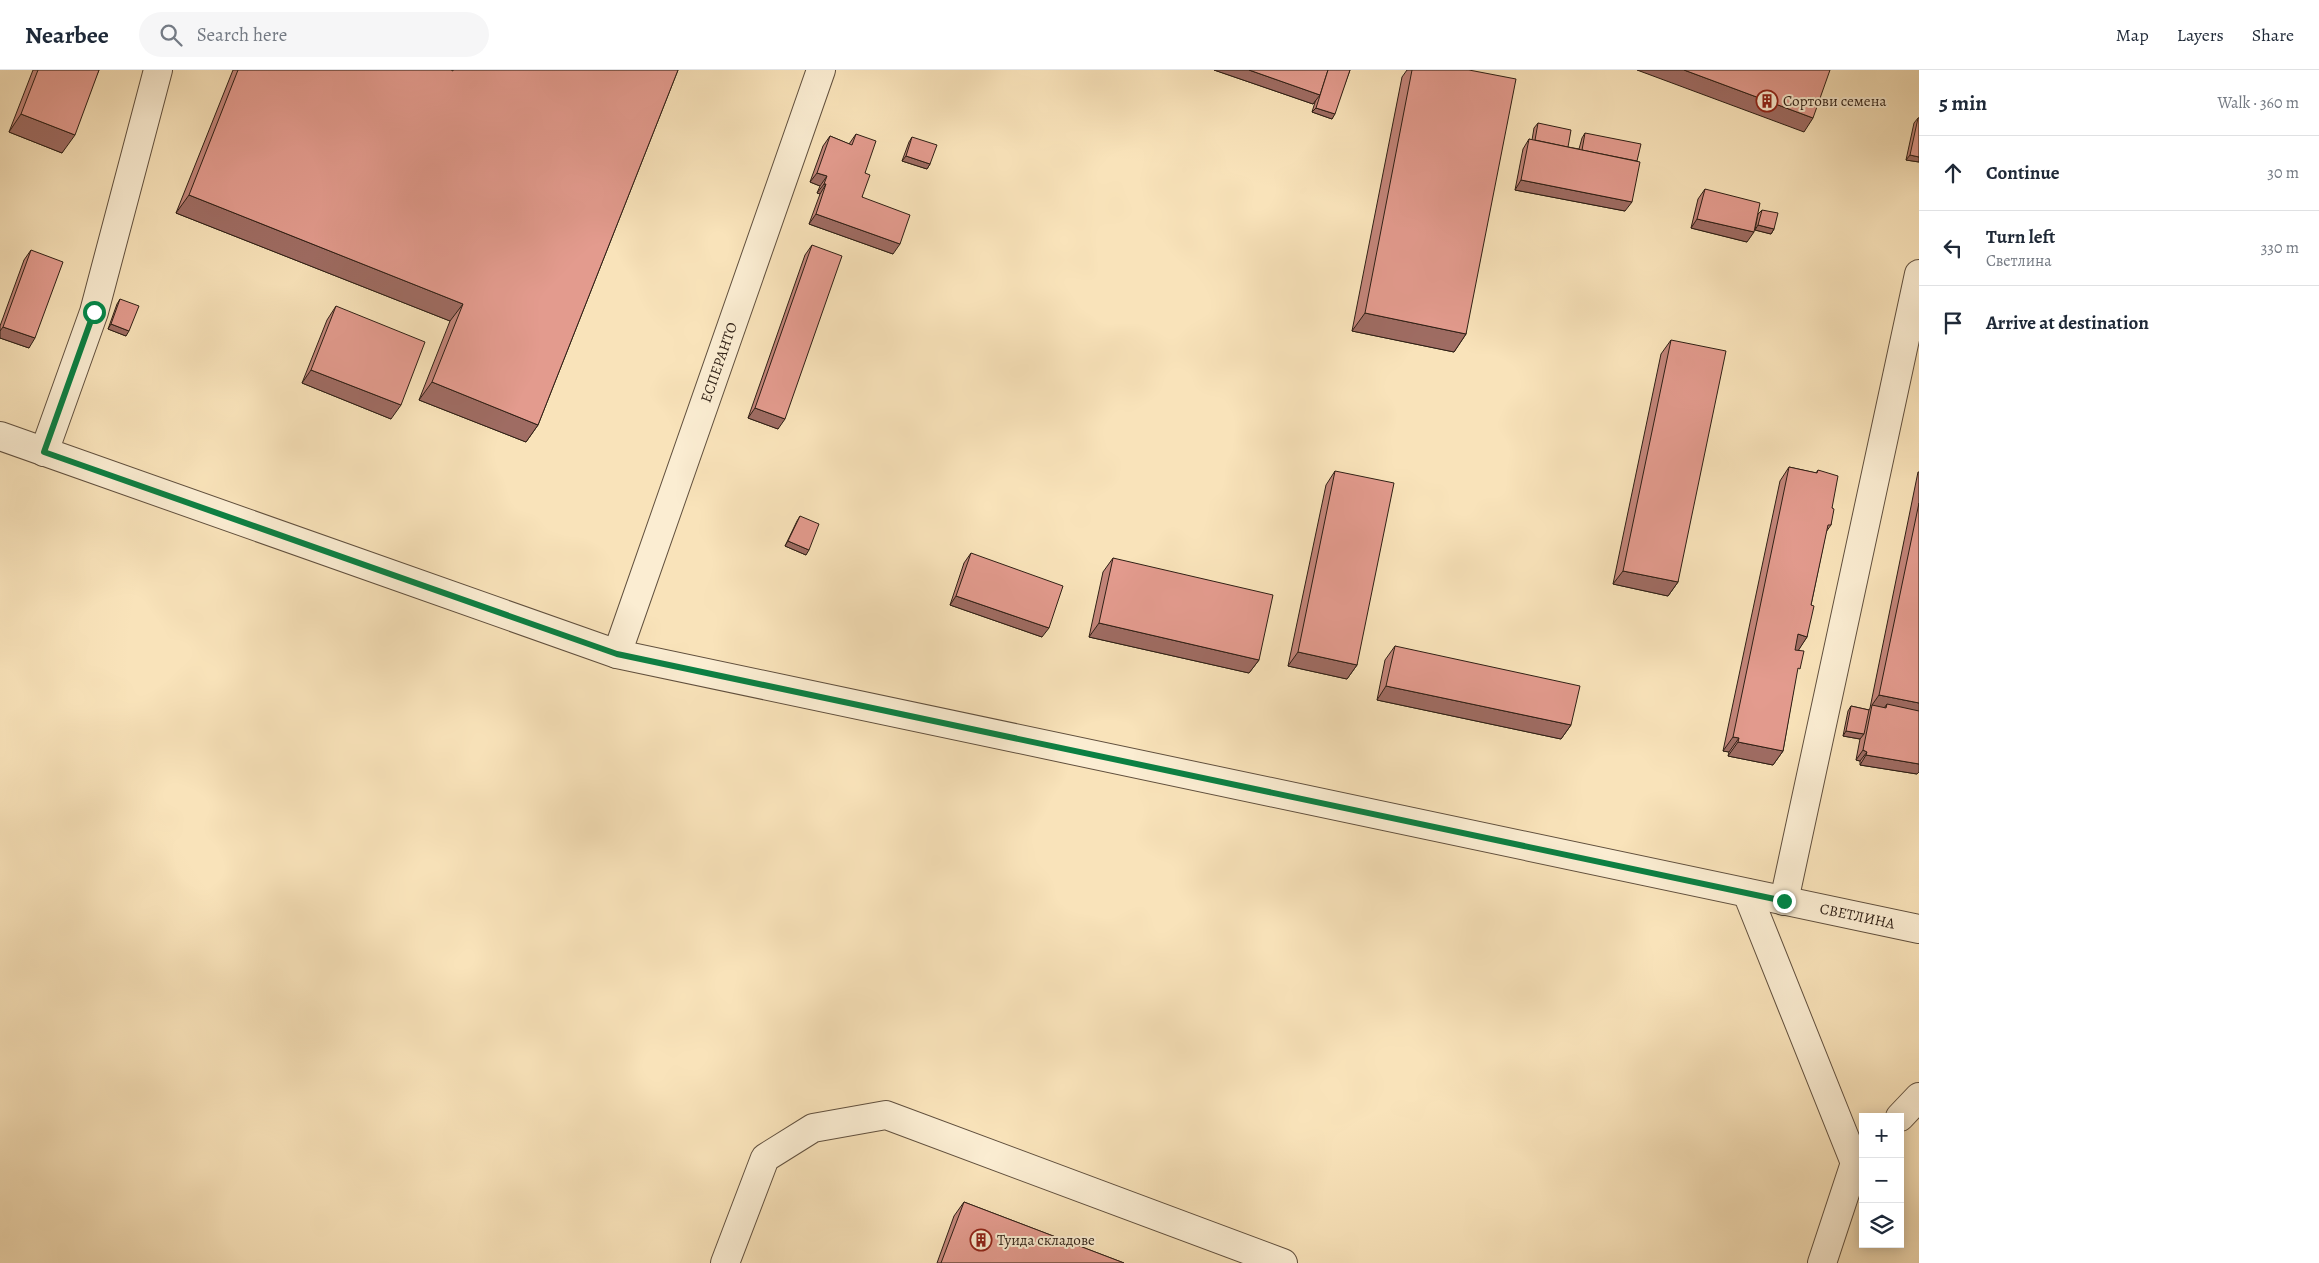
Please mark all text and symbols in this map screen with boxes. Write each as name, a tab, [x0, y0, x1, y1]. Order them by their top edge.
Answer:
search box	[139, 12, 489, 57]
text: Nearbee	[25, 19, 109, 51]
icon: search	[157, 21, 185, 49]
text: Search here	[197, 22, 287, 48]
text: Map	[2116, 23, 2149, 47]
text: Layers	[2177, 23, 2224, 47]
text: Share	[2252, 23, 2294, 47]
building icon: Сортови семена	[1755, 89, 1779, 113]
text: 5 min	[1939, 89, 1987, 117]
place label: Сортови семена	[1783, 91, 1886, 111]
text: Walk · 360 m	[2217, 92, 2299, 114]
icon: ahead	[1939, 159, 1967, 187]
text: Continue	[1986, 160, 2060, 186]
text: 30 m	[2267, 162, 2299, 184]
text: Turn left	[1986, 224, 2055, 250]
icon: left	[1939, 234, 1967, 262]
text: 330 m	[2261, 237, 2299, 259]
text: Светлина	[1986, 250, 2052, 272]
route start	[83, 301, 106, 324]
icon: arrive	[1939, 309, 1967, 337]
text: Arrive at destination	[1986, 310, 2149, 336]
street label: ЕСПЕРАНТО	[696, 320, 742, 405]
route end	[1773, 890, 1796, 913]
street label: СВЕТЛИНА	[1818, 898, 1897, 934]
map controls	[1859, 1113, 1904, 1248]
button: +	[1859, 1113, 1904, 1158]
button: −	[1859, 1158, 1904, 1203]
button: layers	[1859, 1203, 1904, 1248]
building icon: Туида складове	[969, 1228, 993, 1252]
place label: Туида складове	[997, 1230, 1095, 1250]

